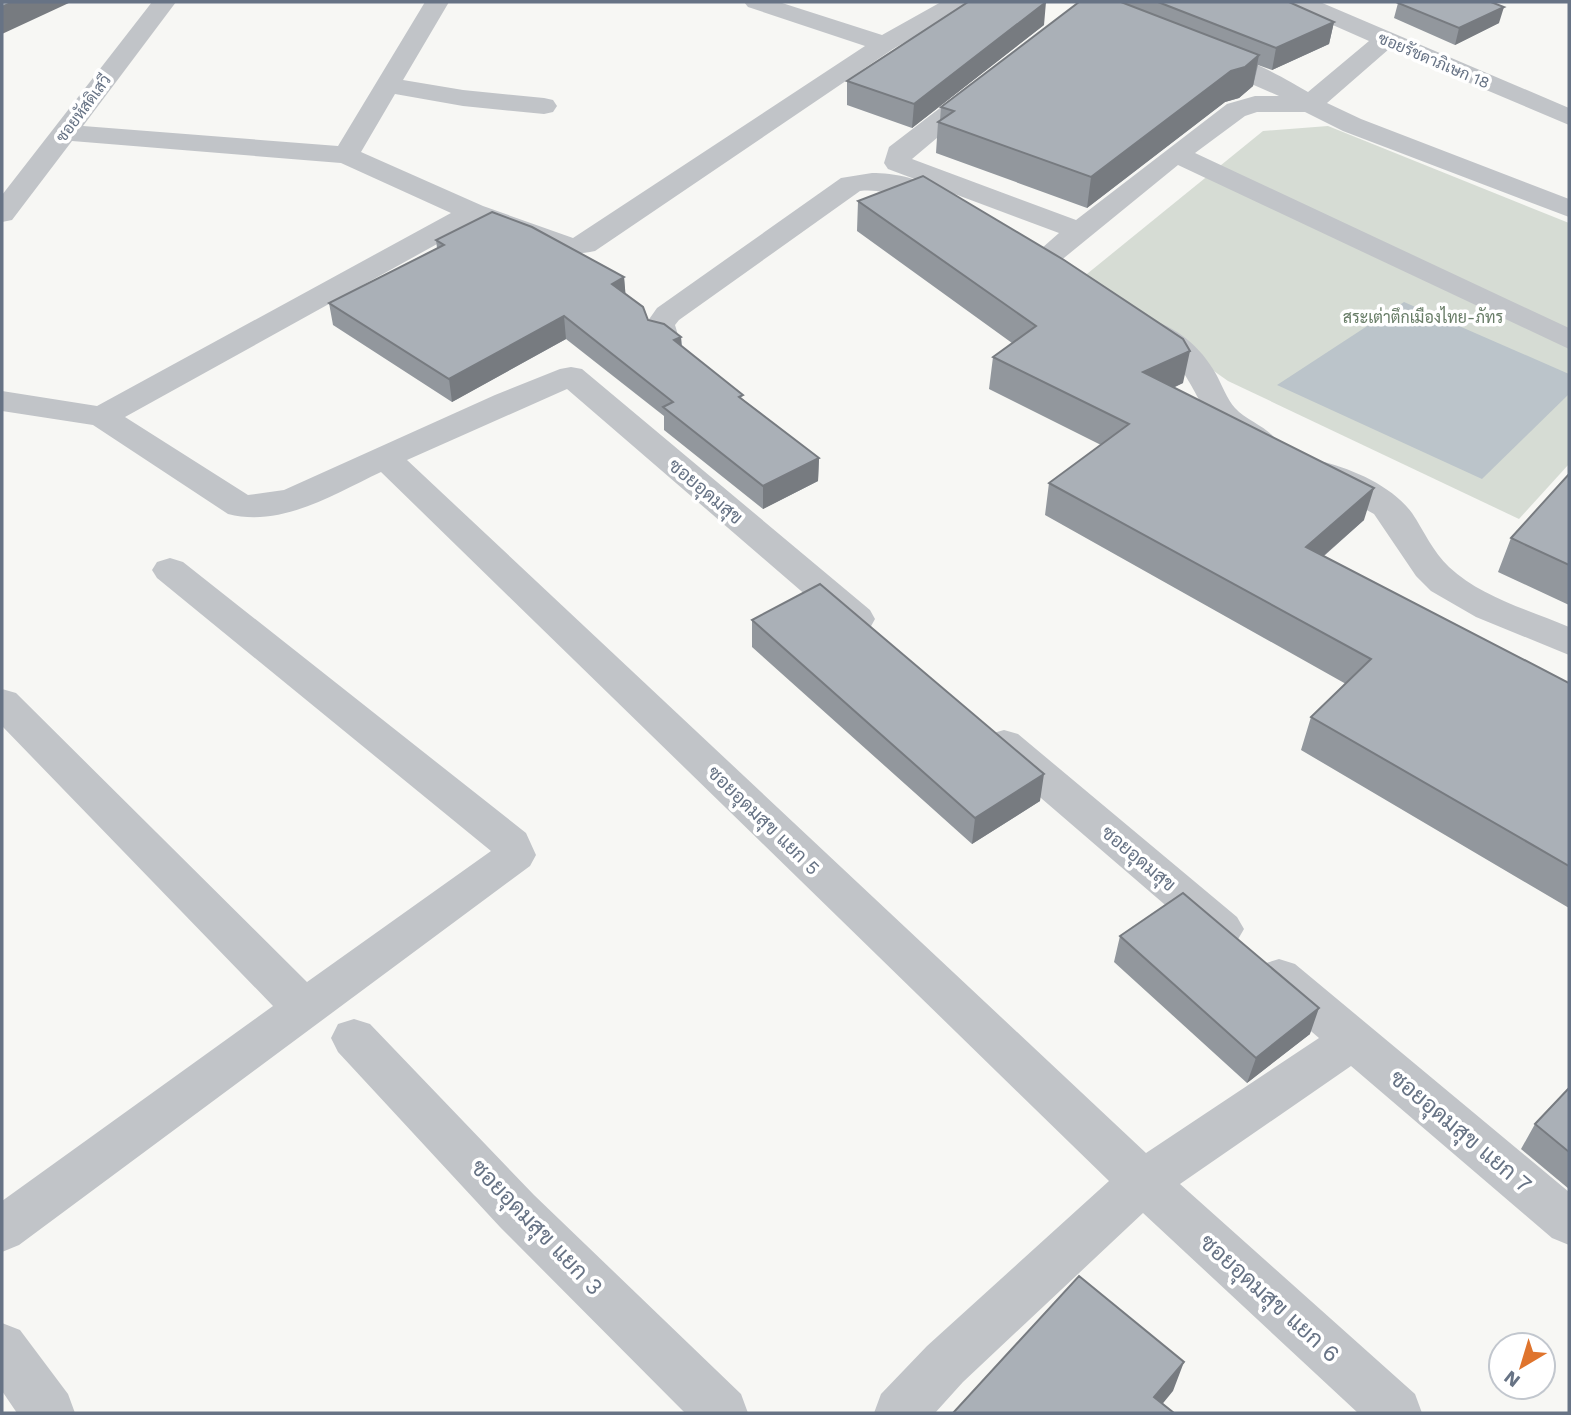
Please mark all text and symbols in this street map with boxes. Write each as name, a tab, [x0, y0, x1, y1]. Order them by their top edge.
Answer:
street label: ซอยรัชดาภิเษก 18	[1375, 28, 1493, 92]
street label: ซอยหัสดิเสวี	[50, 70, 115, 146]
park label: สระเต่าตึกเมืองไทย-ภัทร	[1343, 306, 1504, 327]
street label: ซอยอุดมสุข	[663, 454, 748, 530]
street label: ซอยอุดมสุข แยก 5	[702, 761, 824, 880]
street label: ซอยอุดมสุข	[1096, 821, 1181, 897]
street label: ซอยอุดมสุข แยก 7	[1383, 1064, 1537, 1200]
street label: ซอยอุดมสุข แยก 3	[464, 1154, 608, 1302]
street label: ซอยอุดมสุข แยก 6	[1193, 1229, 1345, 1370]
north arrow	[1487, 1331, 1557, 1401]
text: N	[1499, 1366, 1524, 1392]

